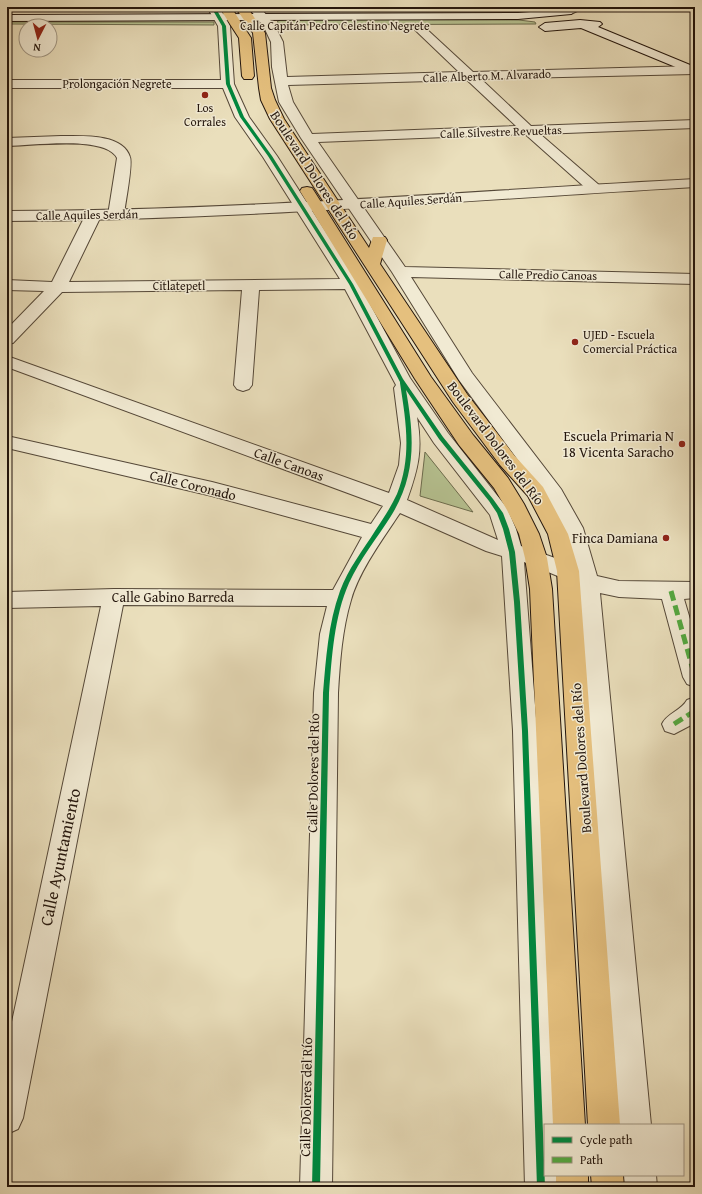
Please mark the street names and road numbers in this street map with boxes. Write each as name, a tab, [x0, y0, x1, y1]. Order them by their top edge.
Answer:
street label: Calle Capitán Pedro Celestino Negrete	[240, 17, 430, 34]
street label: Calle Alberto M. Alvarado	[423, 65, 551, 86]
street label: Prolongación Negrete	[62, 75, 172, 92]
street label: Boulevard Dolores del Río	[266, 107, 364, 243]
street label: Calle Silvestre Revueltas	[440, 121, 562, 142]
street label: Calle Aquiles Serdán	[359, 188, 463, 213]
street label: Calle Aquiles Serdán	[36, 205, 138, 224]
street label: Calle Predio Canoas	[499, 265, 597, 284]
street label: Citlatepetl	[153, 277, 206, 294]
street label: Boulevard Dolores del Río	[443, 377, 549, 509]
street label: Calle Canoas	[251, 442, 327, 486]
street label: Calle Coronado	[148, 465, 238, 505]
street label: Calle Gabino Barreda	[112, 587, 235, 607]
street label: Boulevard Dolores del Río	[566, 682, 596, 834]
street label: Calle Dolores del Río	[302, 713, 324, 833]
street label: Calle Ayuntamiento	[33, 785, 86, 928]
street label: Calle Dolores del Río	[295, 1037, 317, 1157]

